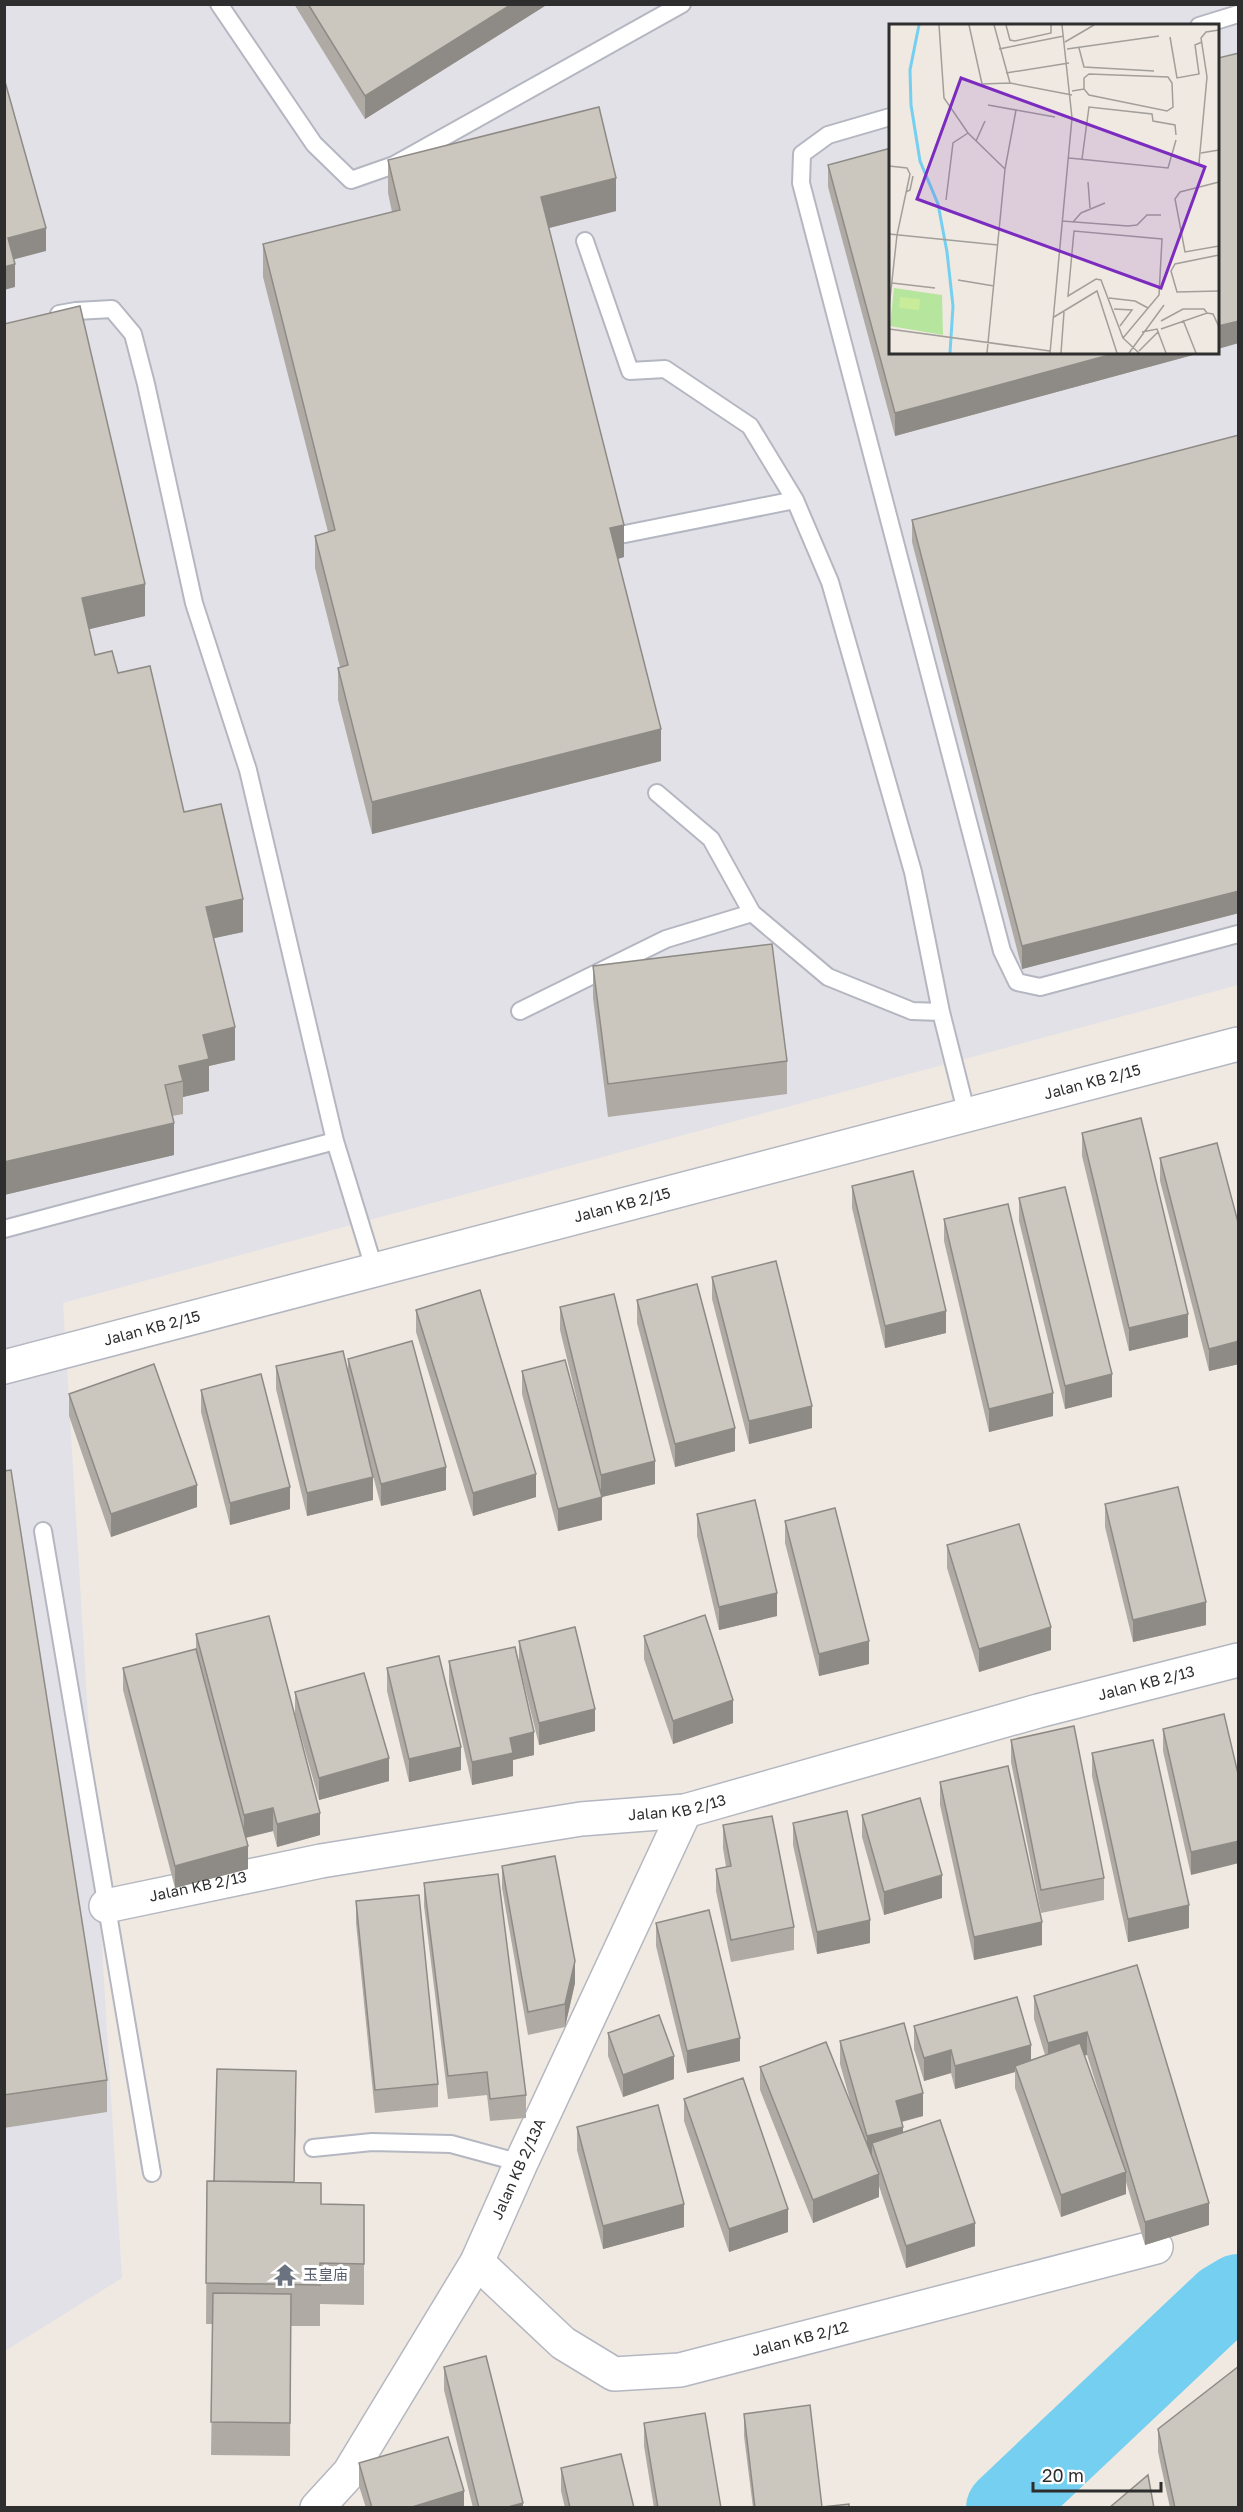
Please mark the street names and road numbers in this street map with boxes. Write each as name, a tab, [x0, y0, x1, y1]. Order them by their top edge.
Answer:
street label: Jalan KB 2/15	[1042, 1060, 1142, 1102]
street label: Jalan KB 2/15	[572, 1183, 672, 1225]
street label: Jalan KB 2/15	[102, 1306, 202, 1349]
street label: Jalan KB 2/13	[1096, 1661, 1196, 1703]
street label: Jalan KB 2/13	[627, 1790, 728, 1823]
street label: Jalan KB 2/13	[147, 1867, 248, 1905]
street label: Jalan KB 2/13A	[487, 2115, 549, 2222]
street label: Jalan KB 2/12	[750, 2317, 850, 2359]

